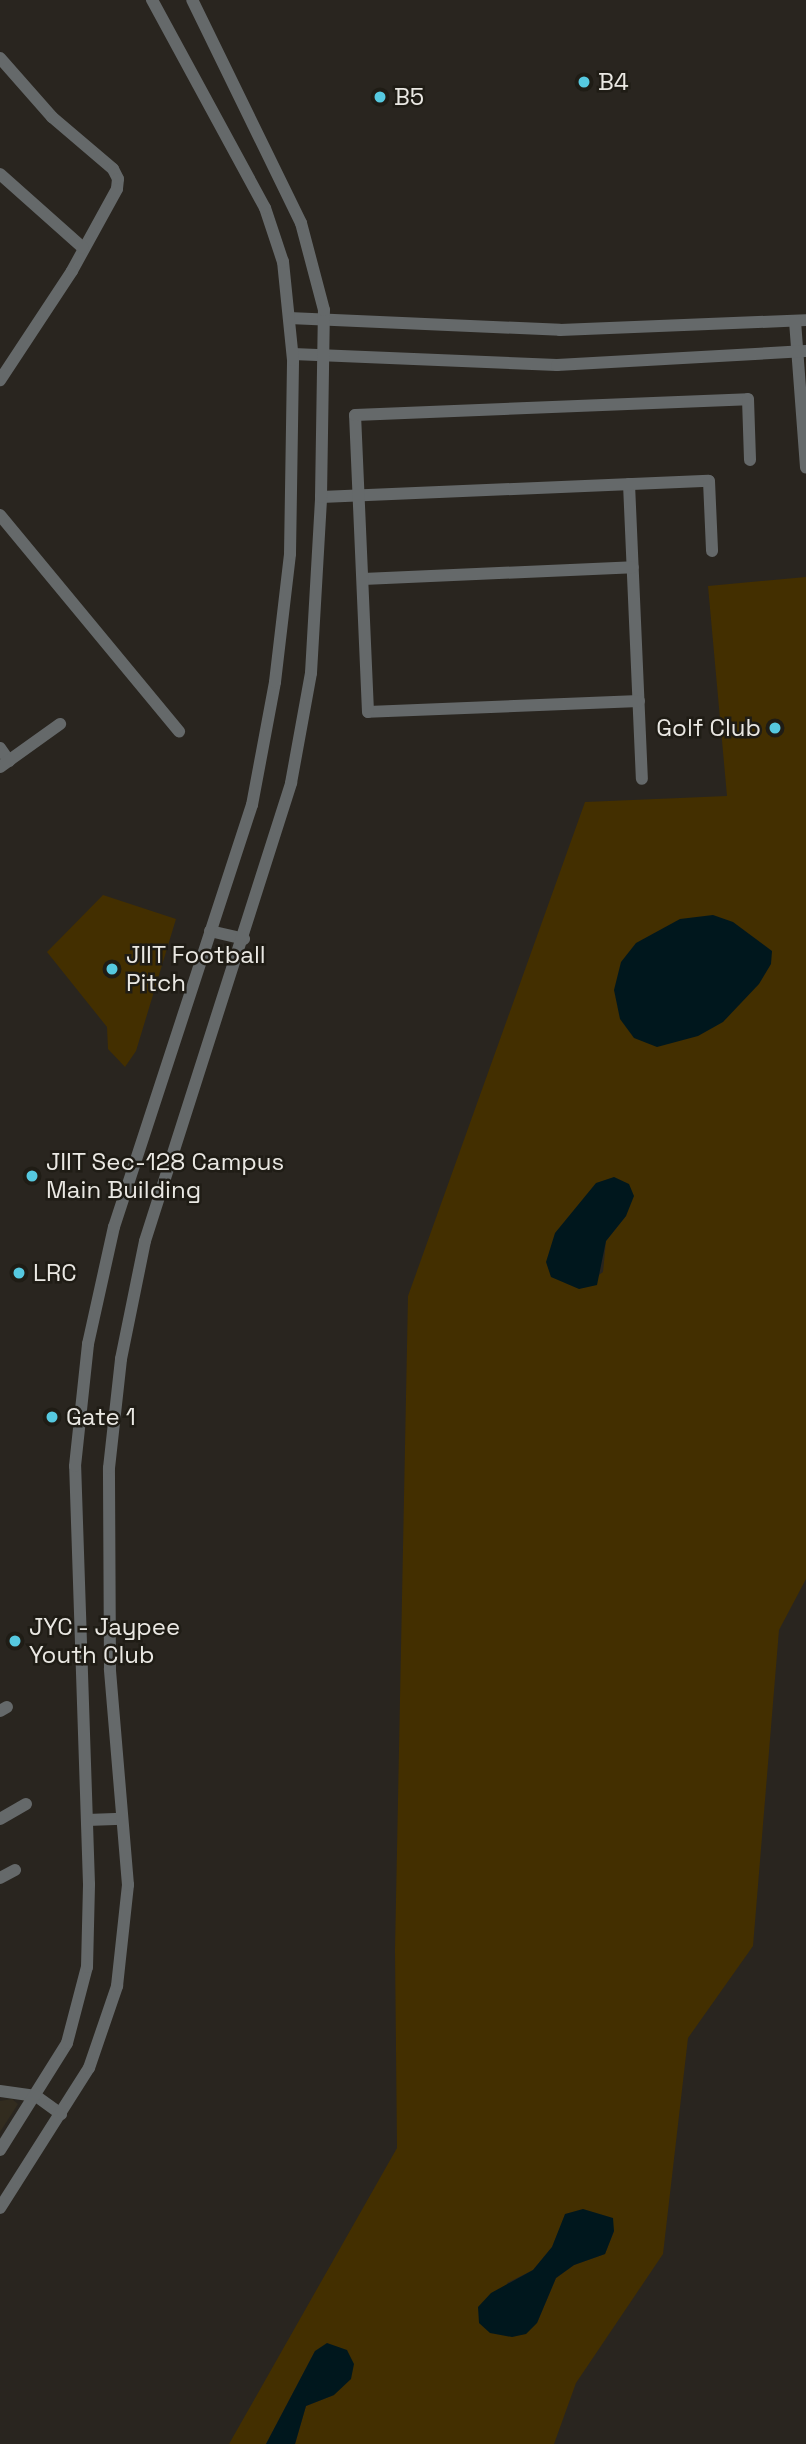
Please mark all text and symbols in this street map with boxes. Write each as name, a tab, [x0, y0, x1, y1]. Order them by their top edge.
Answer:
place label: B4	[598, 68, 629, 96]
marker: B4	[576, 74, 592, 90]
place label: B5	[394, 83, 424, 111]
marker: B5	[372, 89, 388, 105]
place label: Golf Club	[656, 714, 761, 742]
marker: Golf Club	[767, 720, 783, 736]
place label: JIIT Football Pitch	[126, 941, 266, 997]
marker: JIIT Football Pitch	[104, 961, 120, 977]
place label: JIIT Sec-128 Campus Main Building	[46, 1148, 285, 1204]
marker: JIIT Sec-128 Campus Main Building	[24, 1168, 40, 1184]
place label: LRC	[33, 1259, 77, 1287]
marker: LRC	[11, 1265, 27, 1281]
place label: Gate 1	[66, 1403, 136, 1431]
marker: Gate 1	[44, 1409, 60, 1425]
place label: JYC - Jaypee Youth Club	[29, 1613, 182, 1669]
marker: JYC - Jaypee Youth Club	[7, 1633, 23, 1649]

